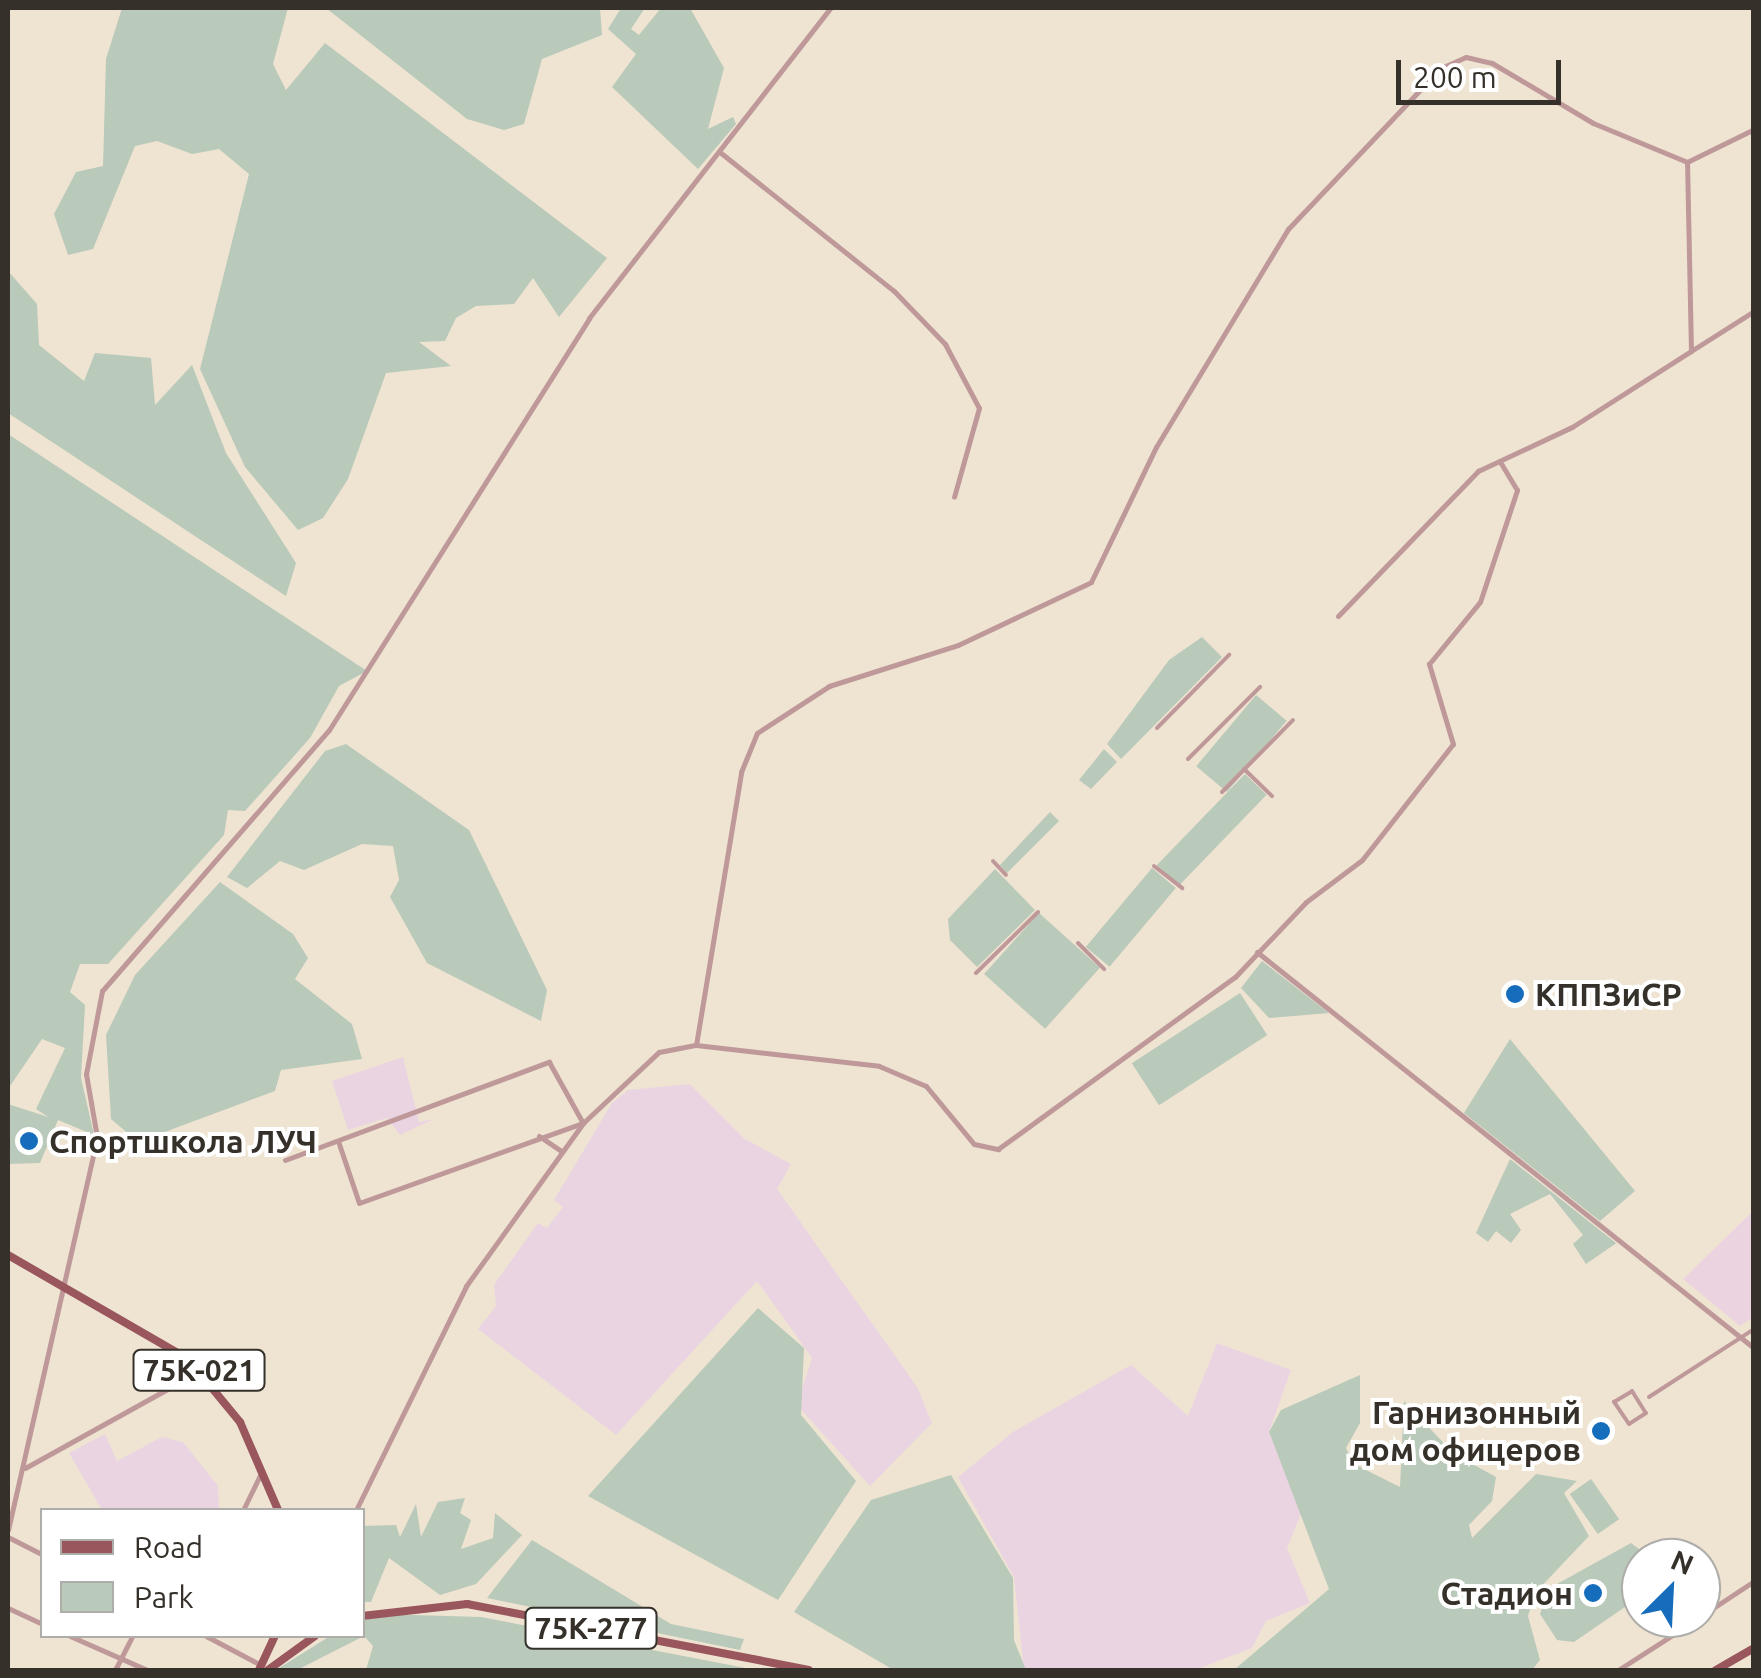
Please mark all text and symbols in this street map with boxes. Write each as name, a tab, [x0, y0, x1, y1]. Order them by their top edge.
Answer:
scale bar	[1401, 40, 1566, 102]
text: 200 m	[1413, 60, 1497, 94]
place label: КППЗиСР	[1535, 975, 1682, 1013]
marker: КППЗиСР	[1504, 983, 1526, 1005]
place label: Спортшкола ЛУЧ	[49, 1122, 317, 1160]
marker: Спортшкола ЛУЧ	[18, 1130, 40, 1152]
road number: 75К-021	[132, 1345, 266, 1395]
place label: Гарнизонный дом офицеров	[1350, 1394, 1581, 1469]
marker: Гарнизонный дом офицеров	[1590, 1420, 1612, 1442]
legend	[40, 1508, 365, 1638]
text: Road	[134, 1530, 203, 1564]
north arrow	[1621, 1538, 1721, 1638]
text: N	[1667, 1544, 1698, 1580]
place label: Стадион	[1440, 1574, 1573, 1612]
text: Park	[134, 1580, 194, 1614]
marker: Стадион	[1582, 1582, 1604, 1604]
road number: 75К-277	[524, 1603, 658, 1653]

